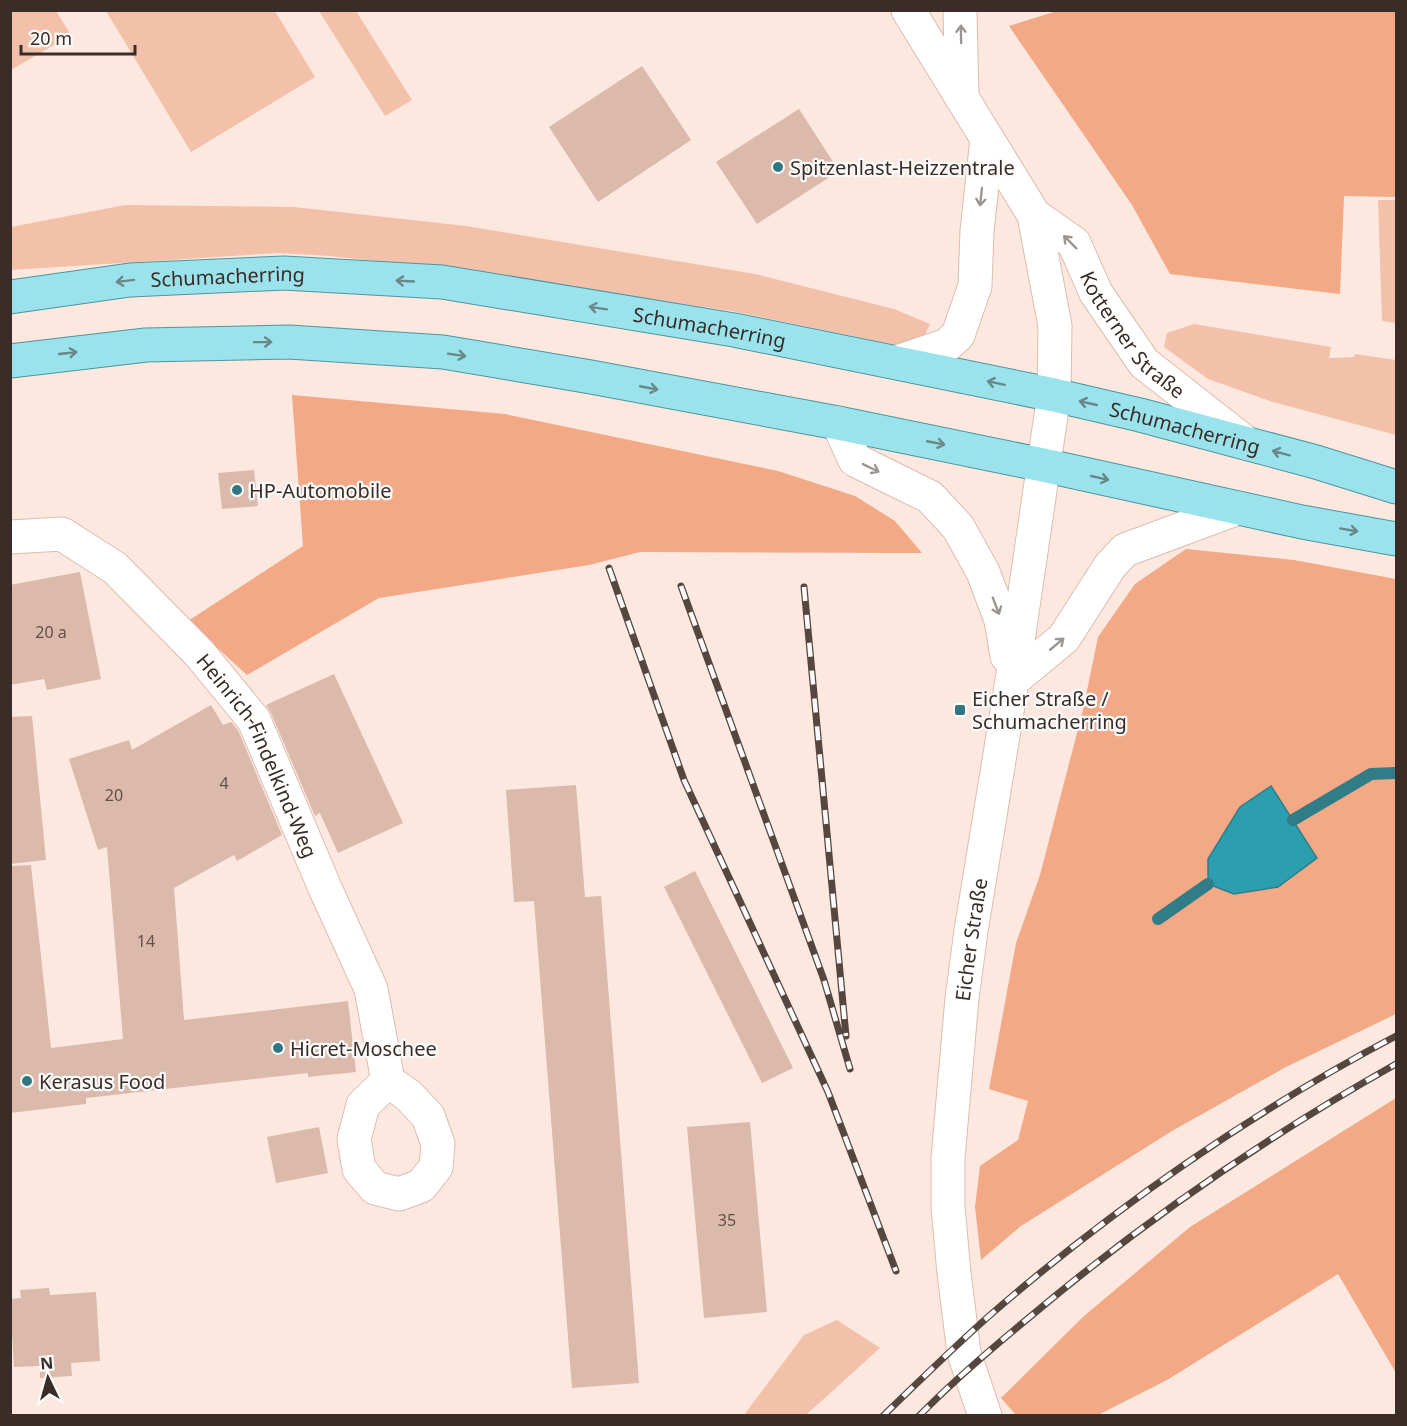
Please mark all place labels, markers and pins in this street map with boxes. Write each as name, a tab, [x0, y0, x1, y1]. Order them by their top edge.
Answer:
place label: Spitzenlast-Heizzentrale	[790, 154, 1015, 181]
marker: Spitzenlast-Heizzentrale	[771, 160, 785, 174]
place label: HP-Automobile	[249, 477, 392, 504]
marker: HP-Automobile	[230, 483, 244, 497]
place label: Eicher Straße / Schumacherring	[972, 685, 1127, 735]
marker: Eicher Straße / Schumacherring	[953, 703, 967, 717]
place label: Hicret-Moschee	[290, 1035, 437, 1062]
marker: Hicret-Moschee	[271, 1041, 285, 1055]
place label: Kerasus Food	[39, 1068, 165, 1095]
marker: Kerasus Food	[20, 1074, 34, 1088]

